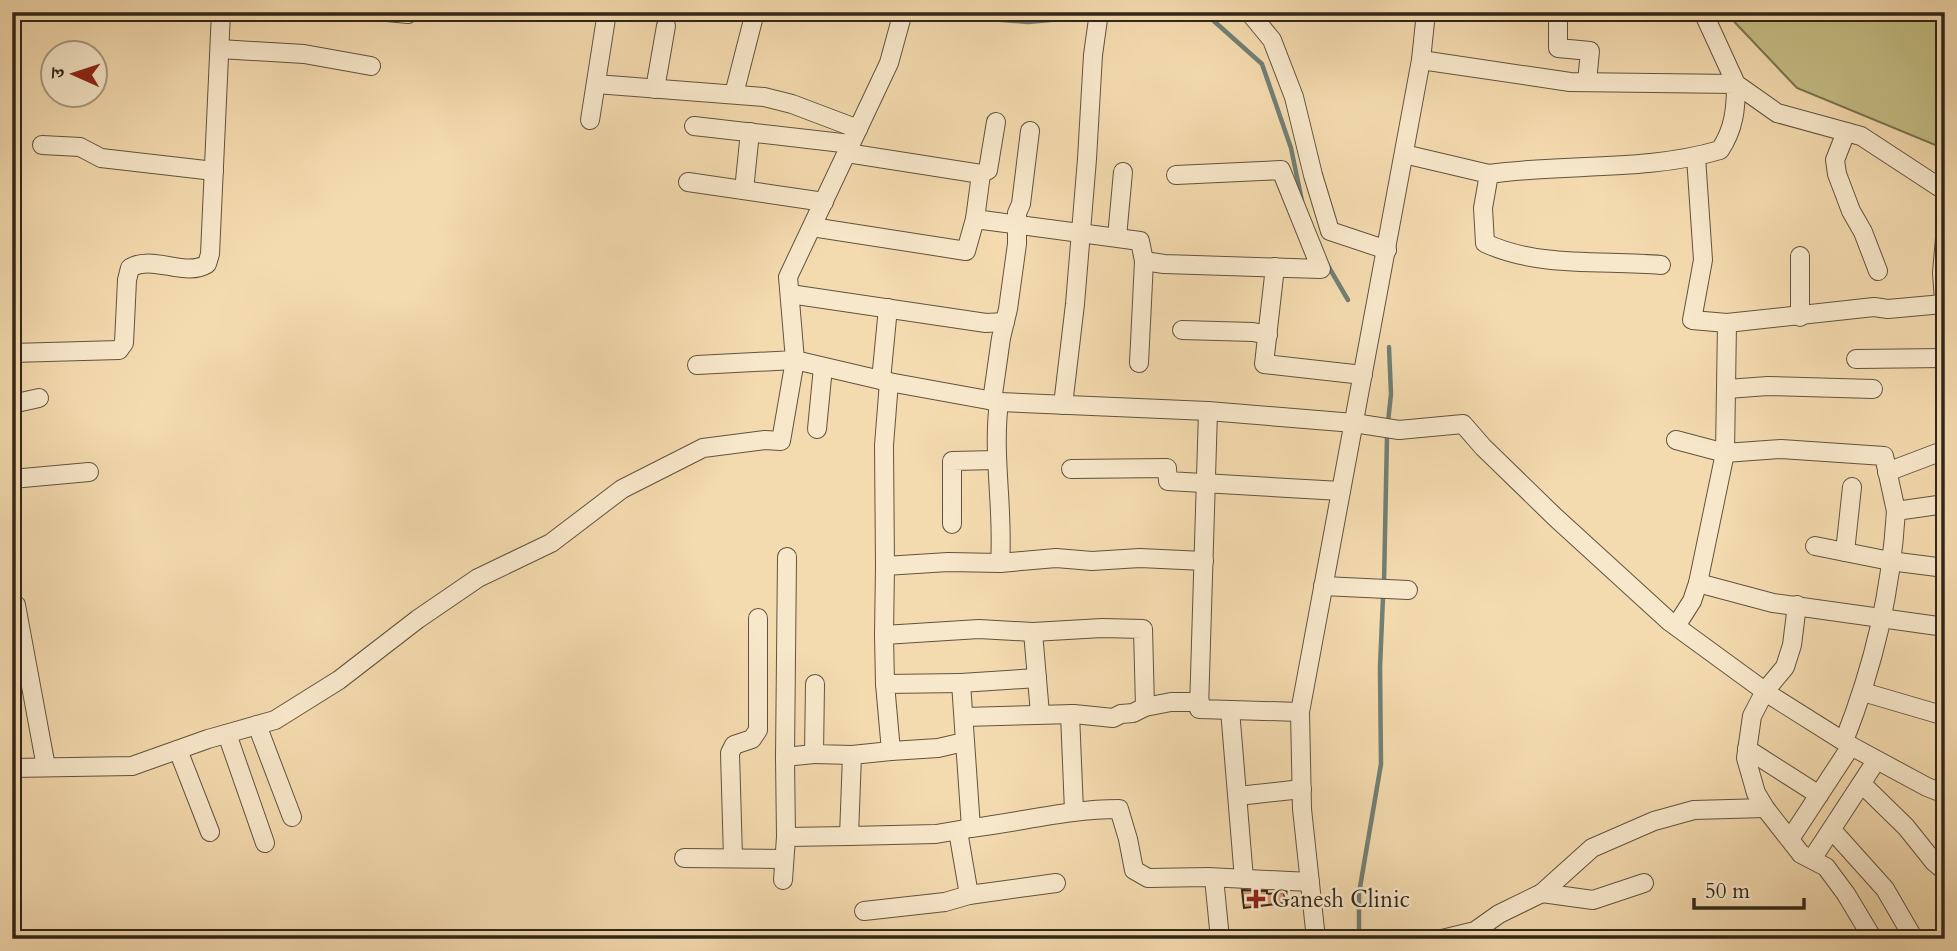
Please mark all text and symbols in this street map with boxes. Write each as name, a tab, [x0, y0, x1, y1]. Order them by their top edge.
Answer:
north arrow	[38, 38, 108, 108]
text: उ	[45, 66, 71, 81]
scale bar	[1694, 867, 1805, 911]
text: 50 m	[1705, 877, 1750, 906]
place label: Ganesh Clinic	[1272, 884, 1410, 915]
marker: Ganesh Clinic	[1246, 889, 1266, 909]

